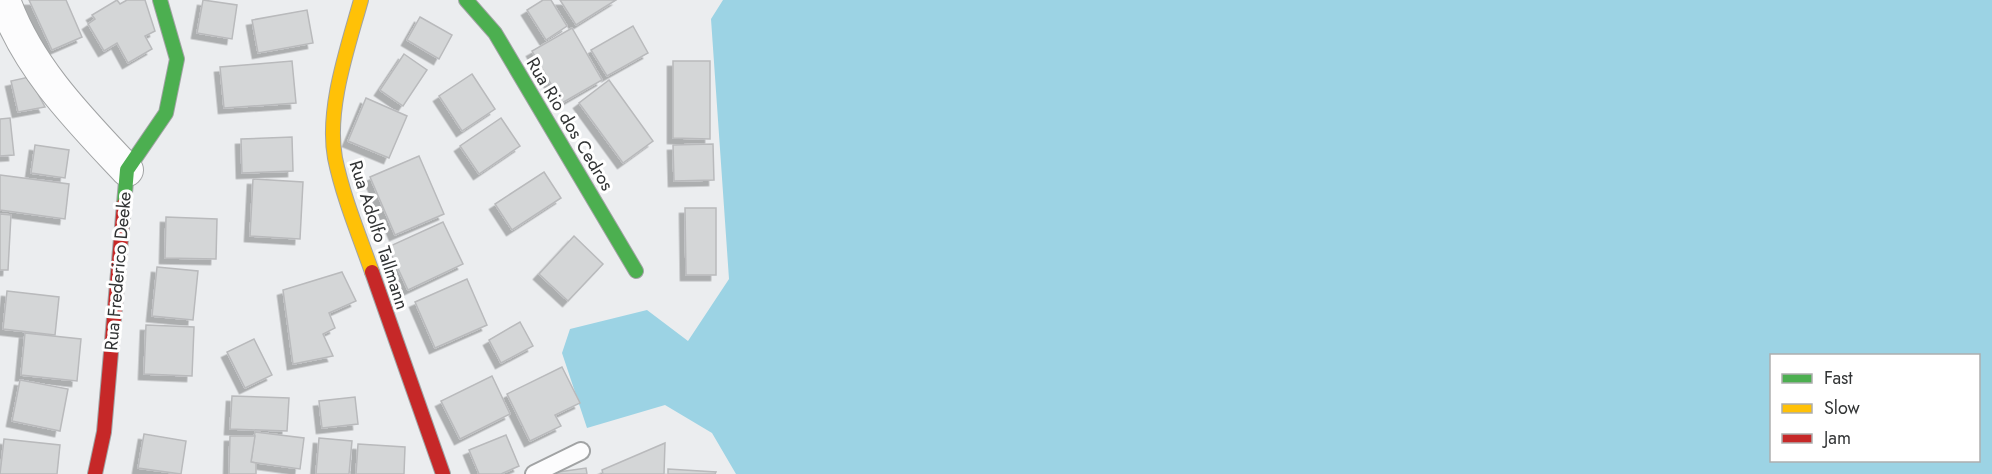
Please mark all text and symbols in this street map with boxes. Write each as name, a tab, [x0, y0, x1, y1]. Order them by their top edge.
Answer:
street label: Rua Rio dos Cedros	[520, 53, 620, 195]
street label: Rua Adolfo Tallmann	[343, 157, 415, 313]
street label: Rua Frederico Deeke	[98, 191, 138, 351]
legend	[1770, 354, 1980, 462]
text: Fast	[1824, 365, 1853, 391]
text: Slow	[1824, 395, 1861, 421]
text: Jam	[1822, 425, 1851, 451]

